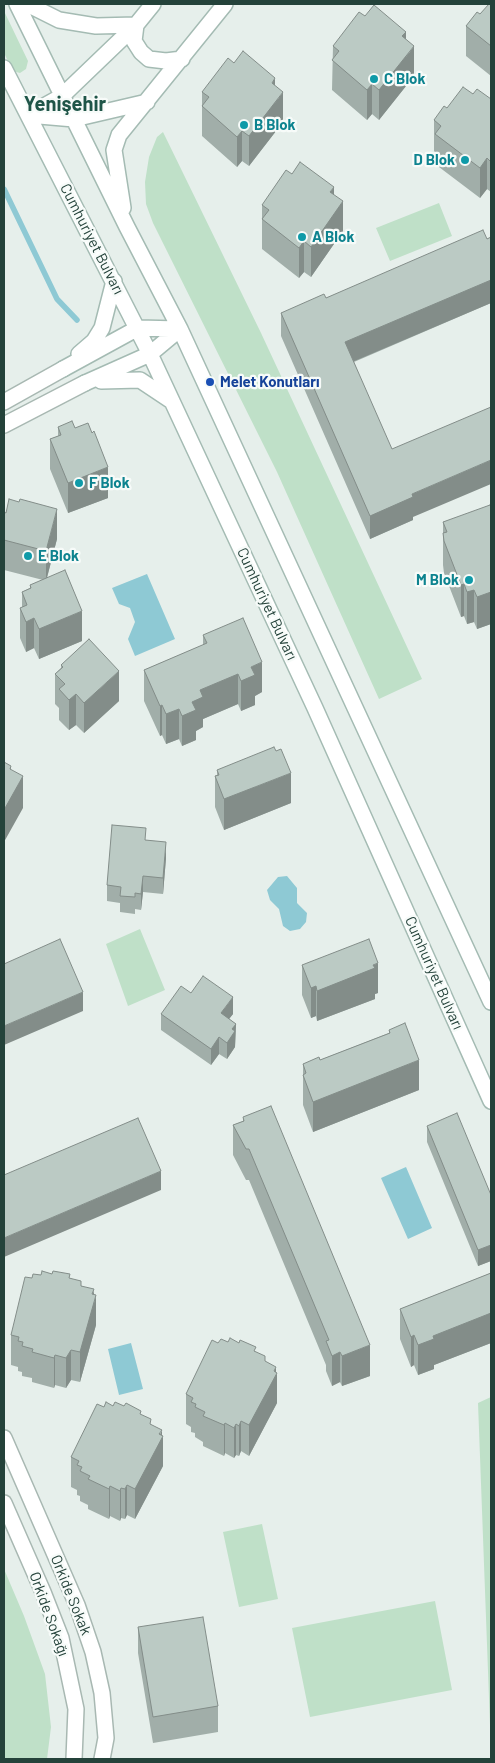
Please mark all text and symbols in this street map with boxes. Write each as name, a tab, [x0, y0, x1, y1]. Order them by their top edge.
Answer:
place label: C Blok	[384, 70, 425, 88]
marker: C Blok	[368, 73, 380, 85]
district label: Yenişehir	[24, 92, 106, 116]
place label: B Blok	[254, 116, 296, 134]
marker: B Blok	[238, 119, 250, 131]
place label: D Blok	[413, 151, 455, 169]
marker: D Blok	[459, 154, 471, 166]
street label: Cumhuriyet Bulvarı	[56, 181, 128, 297]
place label: A Blok	[312, 228, 354, 246]
marker: A Blok	[296, 231, 308, 243]
place label: Melet Konutları	[220, 373, 319, 391]
marker: Melet Konutları	[204, 376, 216, 388]
place label: F Blok	[89, 474, 130, 492]
marker: F Blok	[73, 477, 85, 489]
street label: Cumhuriyet Bulvarı	[233, 545, 301, 663]
place label: E Blok	[38, 547, 79, 565]
marker: E Blok	[22, 550, 34, 562]
place label: M Blok	[416, 571, 459, 589]
marker: M Blok	[463, 574, 475, 586]
street label: Cumhuriyet Bulvarı	[401, 914, 467, 1032]
street label: Orkide Sokak	[47, 1552, 95, 1638]
street label: Orkide Sokağı	[25, 1569, 73, 1659]

